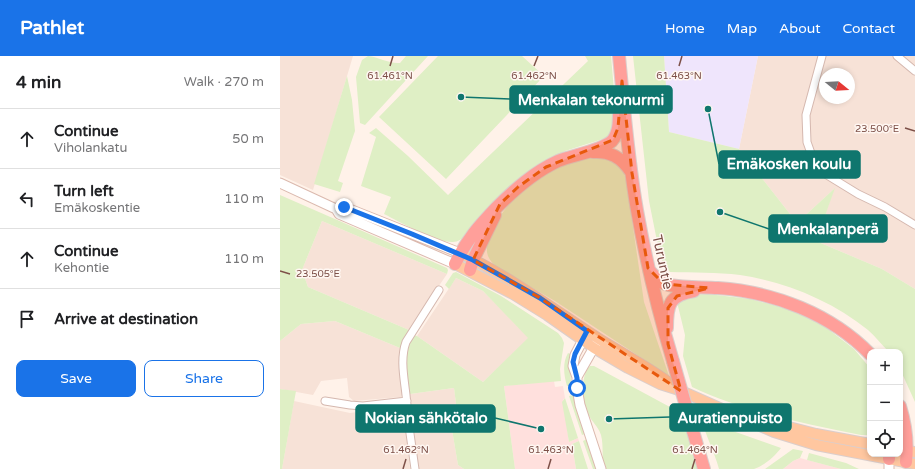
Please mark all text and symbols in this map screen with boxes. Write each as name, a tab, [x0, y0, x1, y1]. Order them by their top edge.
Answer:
text: Pathlet	[20, 17, 84, 39]
text: Home	[665, 20, 705, 37]
text: Map	[727, 20, 757, 37]
text: About	[779, 20, 821, 37]
text: Contact	[843, 20, 895, 37]
north arrow	[819, 68, 855, 104]
text: 61.461°N	[367, 70, 413, 82]
text: 61.462°N	[511, 70, 557, 82]
text: 61.463°N	[656, 70, 702, 82]
text: 4 min	[16, 72, 61, 93]
text: Walk · 270 m	[184, 74, 264, 90]
callout: Menkalan tekonurmi	[510, 86, 672, 113]
text: Menkalan tekonurmi	[518, 91, 664, 109]
text: Continue	[54, 122, 118, 140]
text: 23.500°E	[855, 123, 899, 135]
icon: ahead	[16, 128, 38, 150]
text: 50 m	[232, 131, 264, 147]
text: Viholankatu	[54, 140, 127, 156]
callout: Emäkosken koulu	[719, 151, 860, 178]
text: Emäkosken koulu	[727, 155, 851, 173]
text: Turn left	[54, 182, 114, 200]
icon: left	[16, 188, 38, 210]
text: 110 m	[224, 191, 264, 207]
route end	[335, 198, 353, 216]
text: Emäkoskentie	[54, 200, 140, 216]
callout: Menkalanperä	[769, 215, 887, 242]
text: Menkalanperä	[777, 220, 879, 239]
street label: Turuntie	[648, 233, 677, 291]
text: Continue	[54, 242, 118, 260]
icon: ahead	[16, 248, 38, 270]
text: 110 m	[224, 251, 264, 267]
text: Kehontie	[54, 260, 109, 276]
text: 23.505°E	[296, 268, 340, 280]
icon: arrive	[16, 308, 38, 330]
text: Arrive at destination	[54, 310, 198, 328]
map controls	[867, 349, 903, 457]
button: +	[867, 349, 903, 385]
button: Save	[16, 360, 136, 397]
button: Share	[144, 360, 264, 397]
route start	[568, 379, 586, 397]
button: −	[867, 385, 903, 421]
callout: Auratienpuisto	[670, 404, 791, 431]
callout: Nokian sähkötalo	[356, 405, 495, 432]
text: Nokian sähkötalo	[364, 409, 488, 427]
text: Auratienpuisto	[677, 409, 783, 428]
button: locate	[867, 421, 903, 457]
text: 61.462°N	[383, 444, 429, 456]
text: 61.463°N	[528, 444, 574, 456]
text: 61.464°N	[672, 444, 718, 456]

